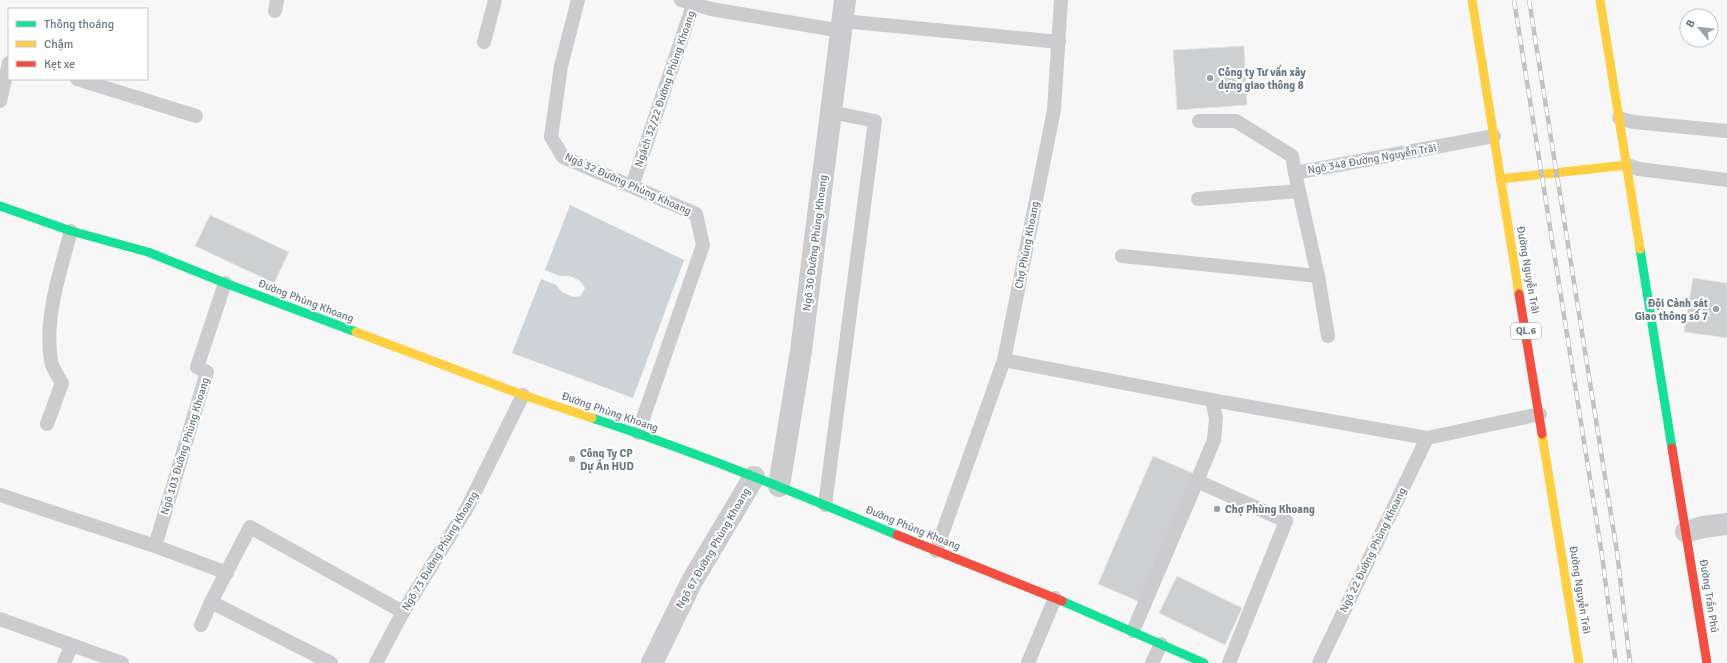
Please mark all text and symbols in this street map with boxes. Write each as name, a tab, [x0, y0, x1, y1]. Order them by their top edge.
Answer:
legend	[8, 8, 148, 80]
north arrow	[1679, 8, 1719, 48]
street label: Ngách 32/22 Đường Phùng Khoang	[632, 9, 698, 169]
text: Thông thoáng	[44, 17, 114, 32]
text: B	[1683, 17, 1698, 30]
text: Chậm	[44, 37, 73, 52]
text: Kẹt xe	[44, 57, 75, 72]
place label: Công ty Tư vấn xây dựng giao thông 8	[1218, 64, 1306, 92]
marker: Công ty Tư vấn xây dựng giao thông 8	[1205, 73, 1215, 83]
street label: Ngõ 348 Đường Nguyễn Trãi	[1306, 140, 1437, 177]
street label: Ngõ 32 Đường Phùng Khoang	[563, 150, 693, 218]
street label: Ngõ 30 Đường Phùng Khoang	[800, 174, 830, 312]
street label: Chợ Phùng Khoang	[1012, 200, 1042, 290]
street label: Đường Nguyễn Trãi	[1514, 225, 1543, 315]
street label: Đường Phùng Khoang	[256, 277, 356, 325]
place label: Đội Cảnh sát Giao thông số 7	[1635, 297, 1708, 323]
marker: Đội Cảnh sát Giao thông số 7	[1711, 304, 1721, 314]
road number: QL.6	[1511, 323, 1541, 339]
street label: Ngõ 103 Đường Phùng Khoang	[158, 375, 212, 516]
street label: Đường Phùng Khoang	[560, 389, 660, 435]
place label: Công Ty CP Dự Án HUD	[580, 447, 634, 473]
marker: Công Ty CP Dự Án HUD	[567, 454, 577, 464]
street label: Ngõ 67 Đường Phùng Khoang	[673, 485, 753, 611]
street label: Ngõ 22 Đường Phùng Khoang	[1337, 485, 1409, 614]
street label: Ngõ 73 Đường Phùng Khoang	[399, 489, 481, 613]
street label: Đường Phùng Khoang	[864, 503, 963, 553]
place label: Chợ Phùng Khoang	[1225, 503, 1315, 516]
marker: Chợ Phùng Khoang	[1212, 504, 1222, 514]
street label: Đường Nguyễn Trãi	[1567, 545, 1594, 635]
street label: Đường Trần Phú	[1697, 558, 1722, 634]

